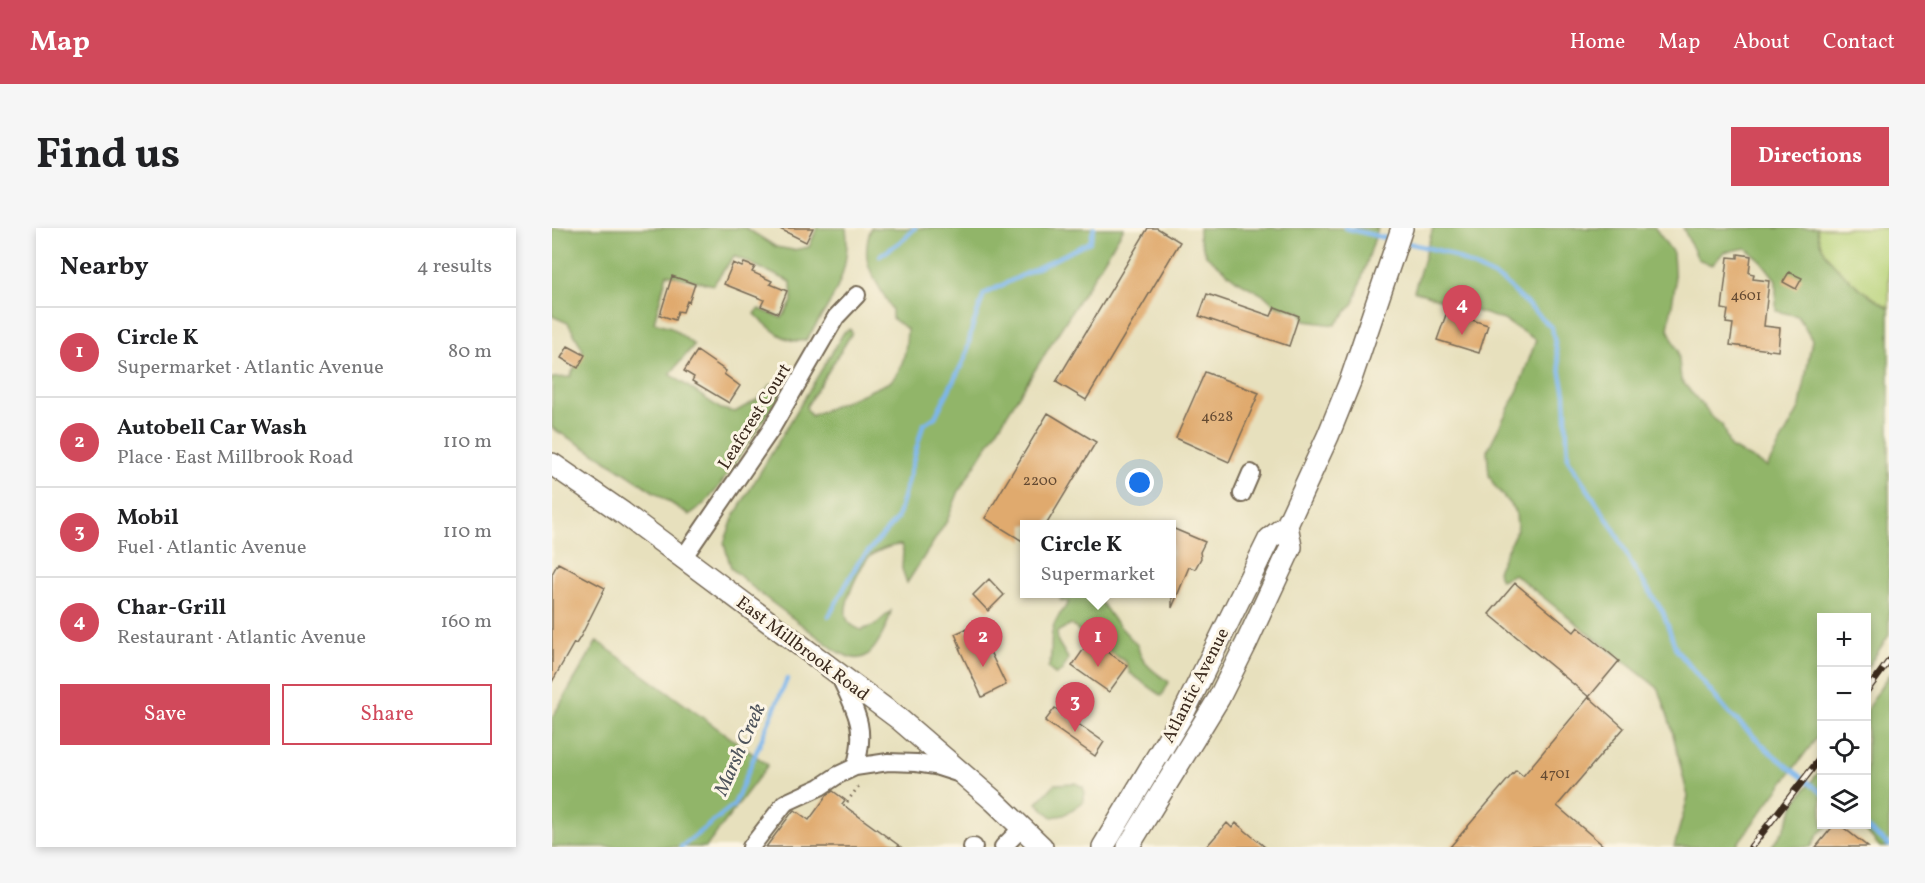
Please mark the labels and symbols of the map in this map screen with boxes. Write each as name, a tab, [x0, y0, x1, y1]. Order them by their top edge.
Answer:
pin: 4	[1442, 285, 1482, 335]
house number: 4601	[1730, 286, 1762, 307]
street label: Leafcrest Court	[713, 359, 798, 475]
house number: 4628	[1201, 407, 1233, 428]
your location	[1125, 468, 1154, 497]
house number: 2200	[1023, 471, 1057, 492]
street label: East Millbrook Road	[730, 591, 874, 708]
pin: 2	[964, 618, 1002, 667]
pin: 1	[1078, 618, 1118, 667]
street label: Atlantic Avenue	[1157, 624, 1236, 748]
pin: 3	[1056, 682, 1094, 732]
water label: Marsh Creek	[708, 699, 774, 801]
house number: 4701	[1540, 764, 1570, 785]

